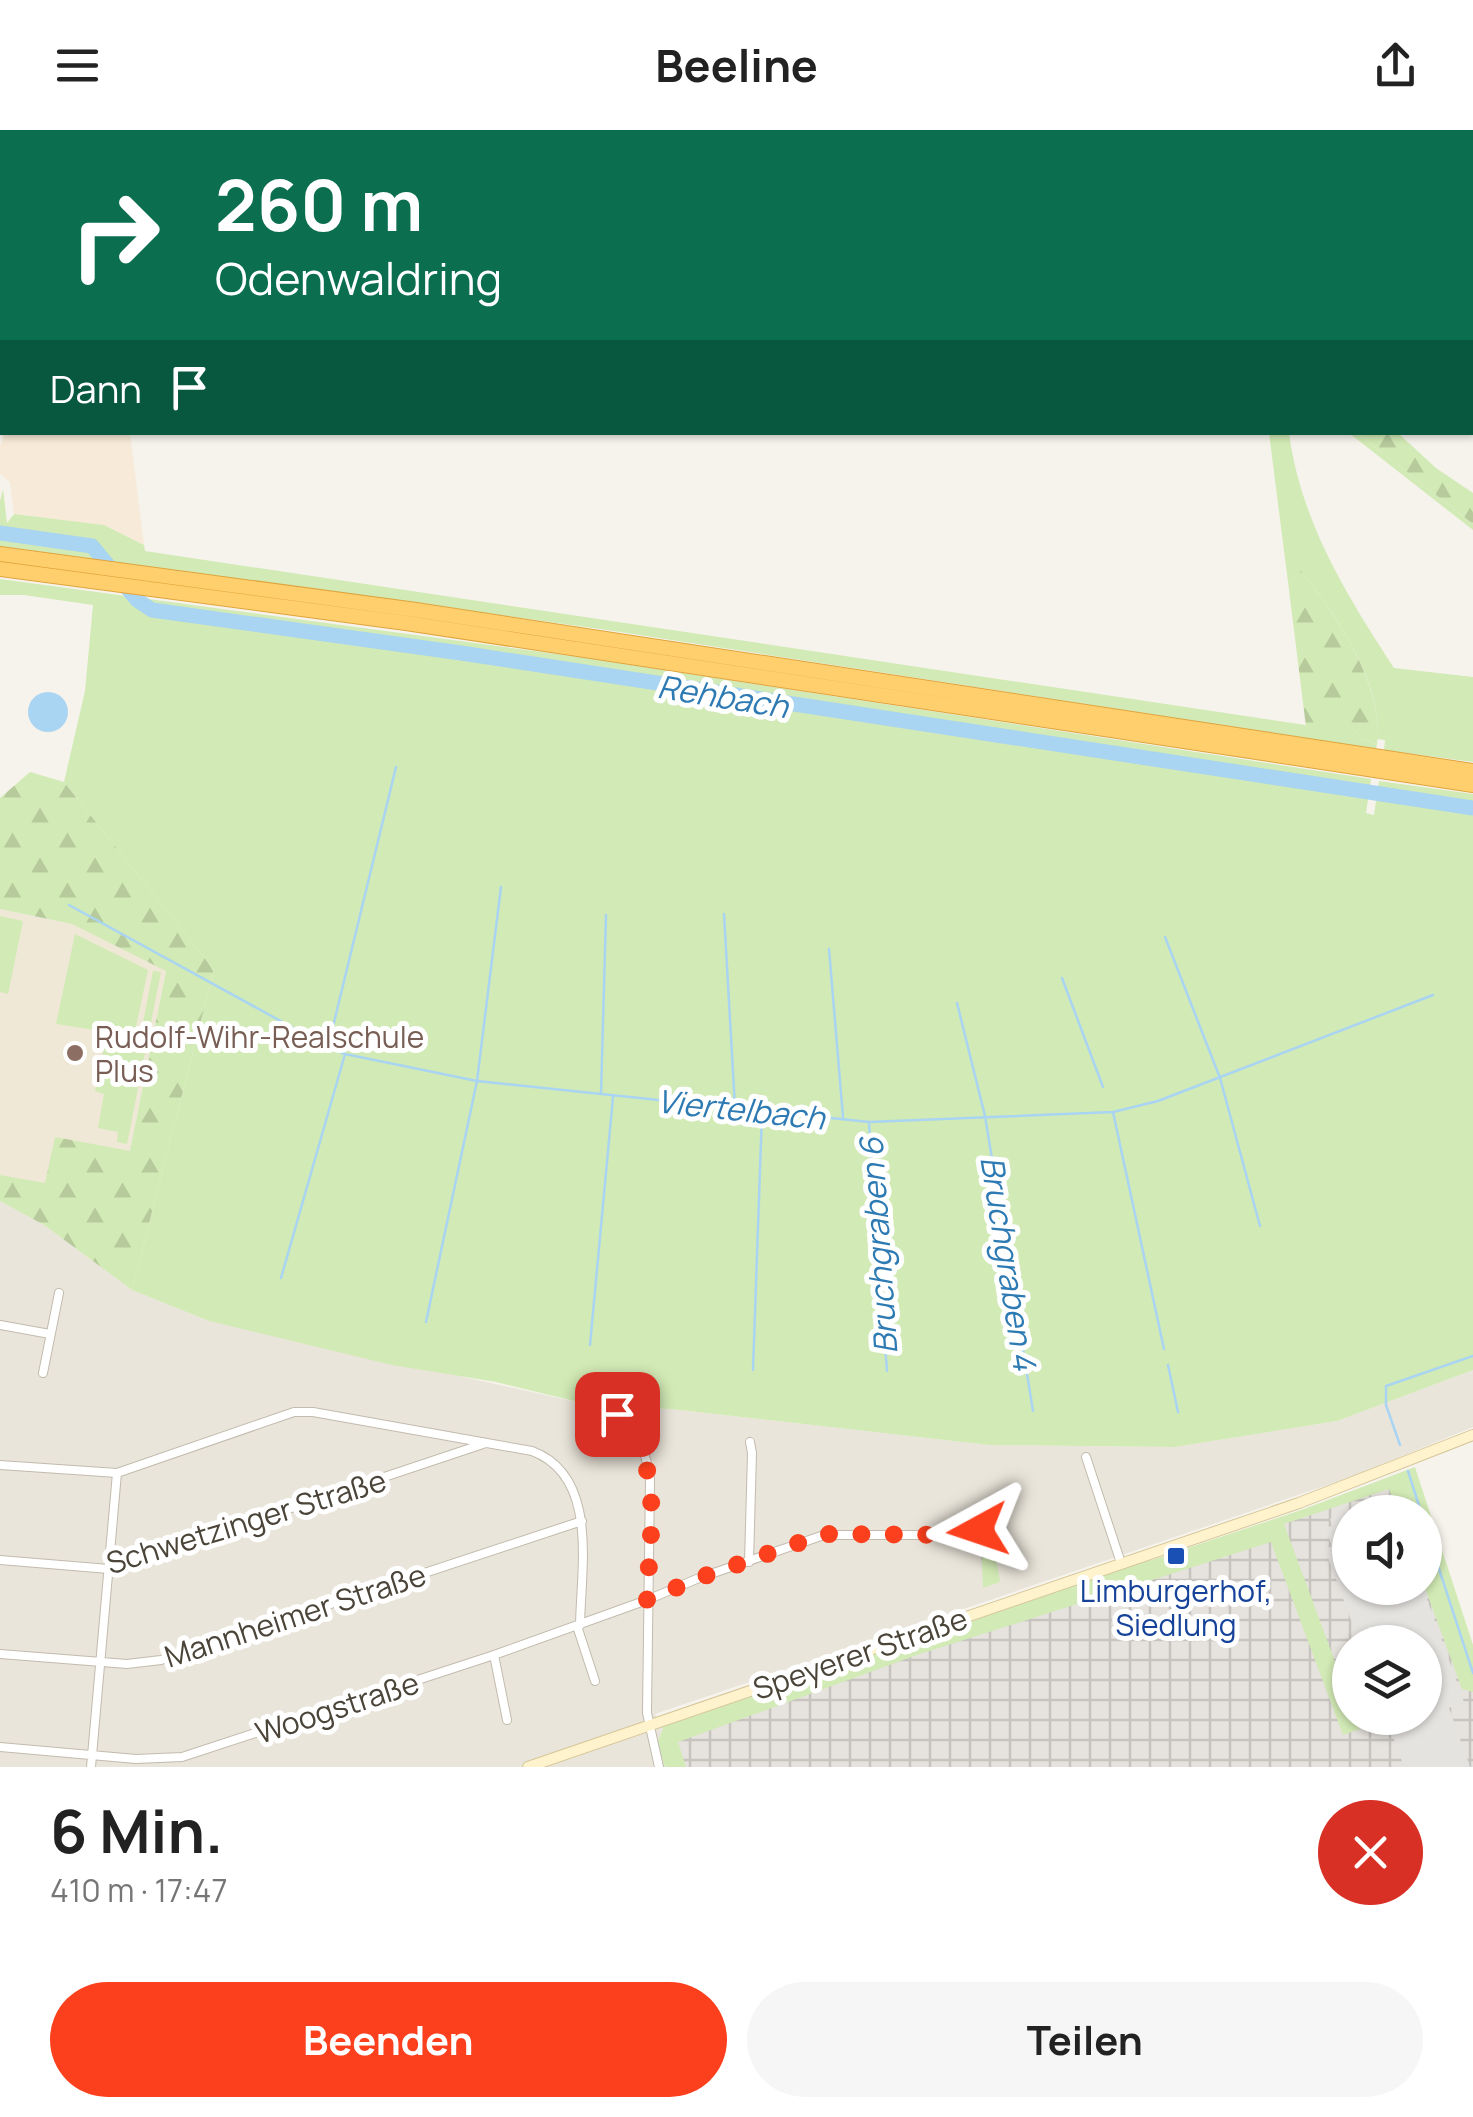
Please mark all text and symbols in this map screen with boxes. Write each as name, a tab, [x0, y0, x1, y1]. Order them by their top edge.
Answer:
text: Beeline	[655, 34, 818, 96]
icon: menu	[50, 38, 105, 93]
icon: share	[1368, 38, 1423, 93]
text: 260 m	[215, 156, 423, 252]
icon: right	[50, 170, 180, 300]
text: Odenwaldring	[215, 247, 502, 309]
icon: arrive	[162, 360, 217, 415]
text: Dann	[50, 362, 142, 414]
water label: Rehbach	[655, 664, 792, 728]
place label: Rudolf-Wihr-Realschule Plus	[95, 1016, 424, 1091]
marker: Rudolf-Wihr-Realschule Plus	[64, 1042, 86, 1064]
water label: Viertelbach	[655, 1078, 828, 1140]
water label: Bruchgraben 6	[848, 1134, 908, 1356]
water label: Bruchgraben 4	[970, 1153, 1048, 1373]
pin	[575, 1372, 660, 1457]
icon: arrive	[590, 1387, 645, 1442]
street label: Schwetzinger Straße	[101, 1459, 391, 1583]
position arrow	[926, 1478, 1030, 1582]
map controls	[1332, 1495, 1442, 1735]
button: sound	[1332, 1495, 1442, 1605]
marker: Limburgerhof, Siedlung	[1165, 1545, 1187, 1567]
street label: Mannheimer Straße	[159, 1553, 431, 1677]
place label: Limburgerhof, Siedlung	[1080, 1570, 1272, 1645]
street label: Speyerer Straße	[747, 1597, 973, 1709]
button: layers	[1332, 1625, 1442, 1735]
street label: Woogstraße	[250, 1661, 424, 1753]
text: 6 Min.	[50, 1789, 223, 1871]
button: close	[1318, 1800, 1423, 1905]
text: 410 m · 17:47	[50, 1868, 228, 1912]
button: Beenden	[50, 1982, 727, 2097]
button: Teilen	[747, 1982, 1423, 2097]

